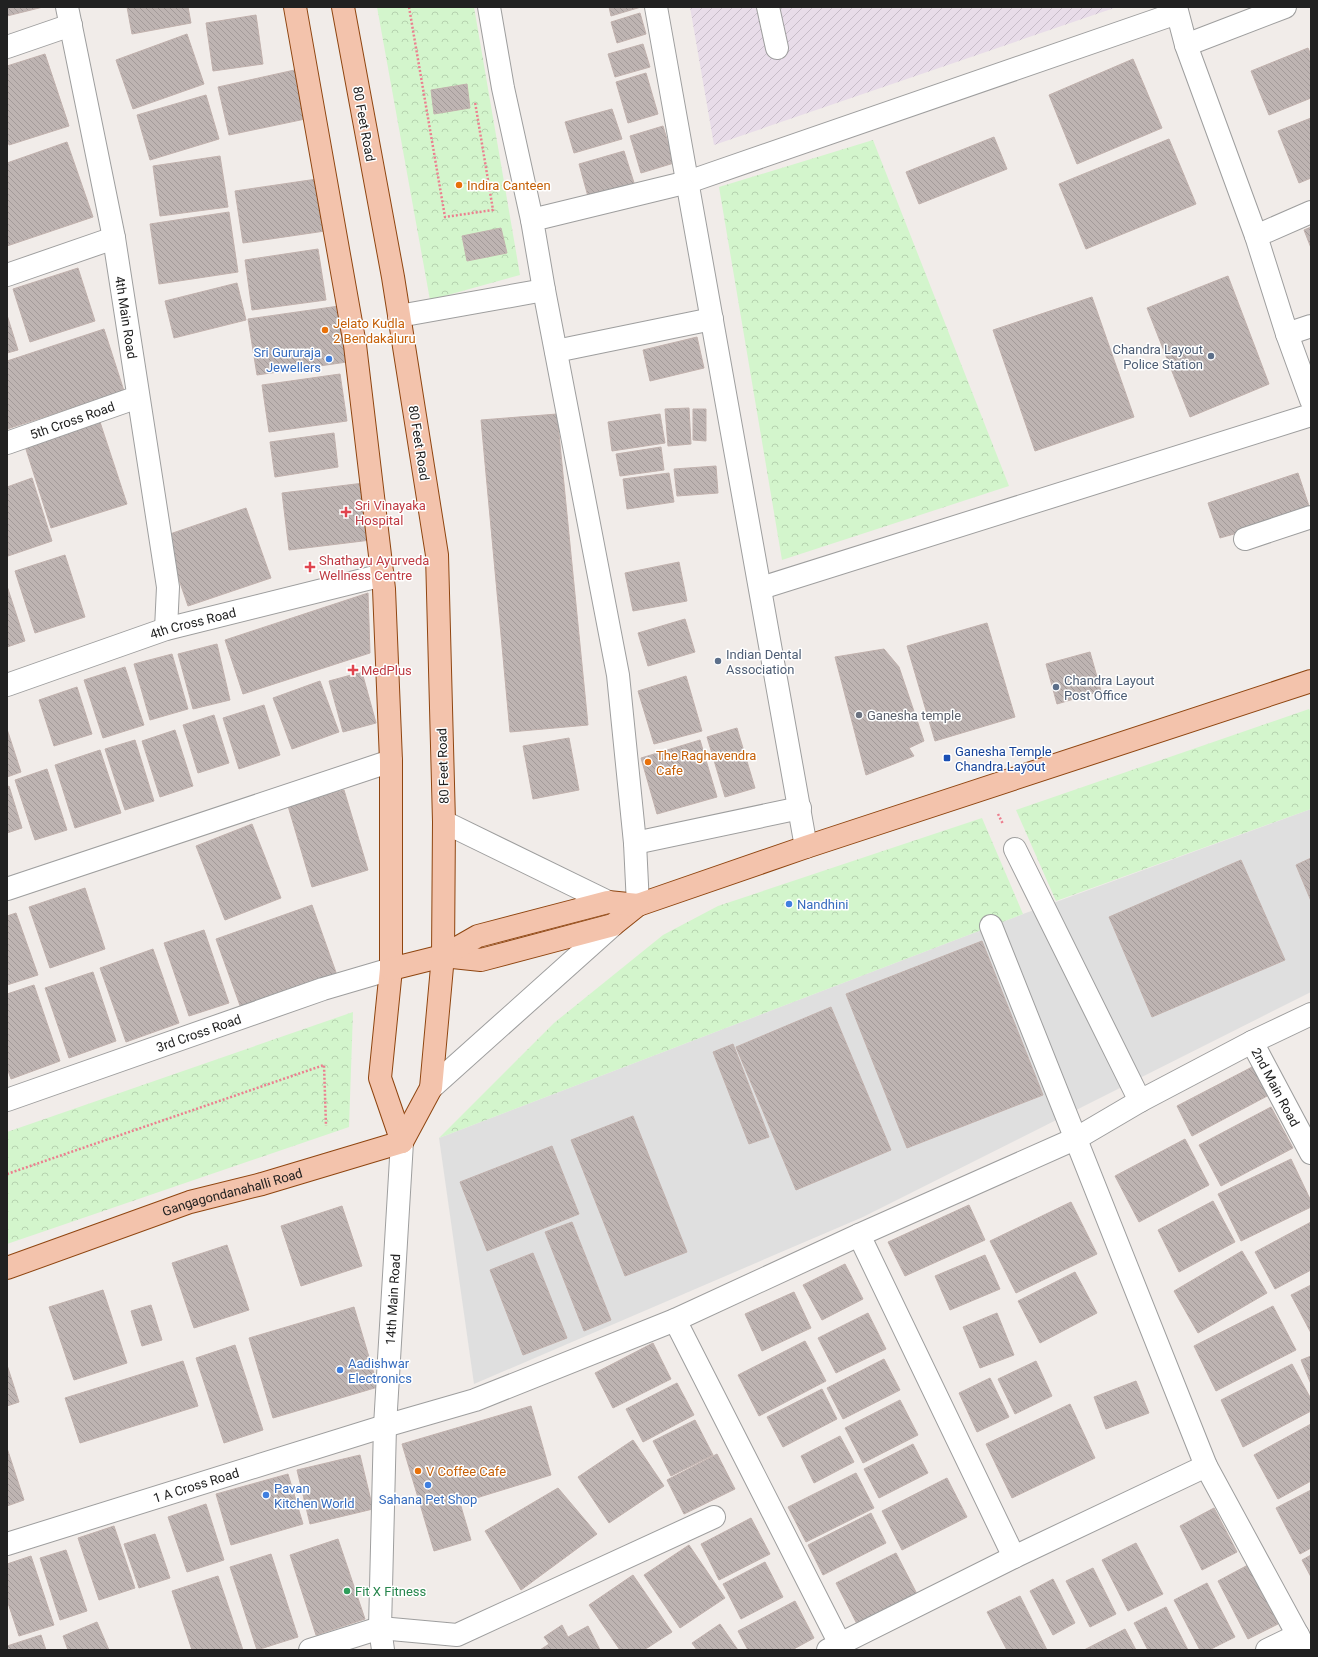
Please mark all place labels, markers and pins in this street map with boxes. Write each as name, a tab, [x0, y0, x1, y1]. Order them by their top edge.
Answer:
place label: Indira Canteen	[467, 178, 551, 193]
marker: Indira Canteen	[454, 180, 464, 190]
place label: Jelato Kudla 2 Bendakaluru	[333, 316, 416, 346]
marker: Jelato Kudla 2 Bendakaluru	[320, 325, 330, 335]
place label: Chandra Layout Police Station	[1112, 342, 1203, 372]
place label: Sri Gururaja Jewellers	[253, 345, 321, 375]
marker: Chandra Layout Police Station	[1206, 351, 1216, 361]
marker: Sri Gururaja Jewellers	[324, 354, 334, 364]
place label: Sri Vinayaka Hospital	[355, 498, 426, 528]
marker: Sri Vinayaka Hospital	[340, 506, 352, 518]
place label: Shathayu Ayurveda Wellness Centre	[319, 553, 429, 583]
marker: Shathayu Ayurveda Wellness Centre	[304, 561, 316, 573]
place label: Indian Dental Association	[726, 647, 802, 677]
marker: Indian Dental Association	[713, 656, 723, 666]
place label: MedPlus	[361, 663, 412, 678]
marker: MedPlus	[348, 665, 358, 675]
place label: Chandra Layout Post Office	[1064, 673, 1155, 703]
marker: Chandra Layout Post Office	[1051, 682, 1061, 692]
place label: Ganesha temple	[867, 708, 961, 723]
marker: Ganesha temple	[854, 710, 864, 720]
place label: Ganesha Temple Chandra Layout	[955, 744, 1052, 774]
place label: The Raghavendra Cafe	[656, 748, 756, 778]
marker: Ganesha Temple Chandra Layout	[942, 753, 952, 763]
marker: The Raghavendra Cafe	[643, 757, 653, 767]
place label: Nandhini	[797, 897, 849, 912]
marker: Nandhini	[784, 899, 794, 909]
place label: Aadishwar Electronics	[348, 1356, 412, 1386]
marker: Aadishwar Electronics	[335, 1365, 345, 1375]
place label: V Coffee Cafe	[426, 1464, 506, 1479]
marker: V Coffee Cafe	[413, 1466, 423, 1476]
marker: Sahana Pet Shop	[423, 1480, 433, 1490]
place label: Pavan Kitchen World	[274, 1481, 354, 1511]
marker: Pavan Kitchen World	[261, 1490, 271, 1500]
place label: Sahana Pet Shop	[379, 1492, 477, 1507]
place label: Fit X Fitness	[355, 1584, 427, 1599]
marker: Fit X Fitness	[342, 1586, 352, 1596]

